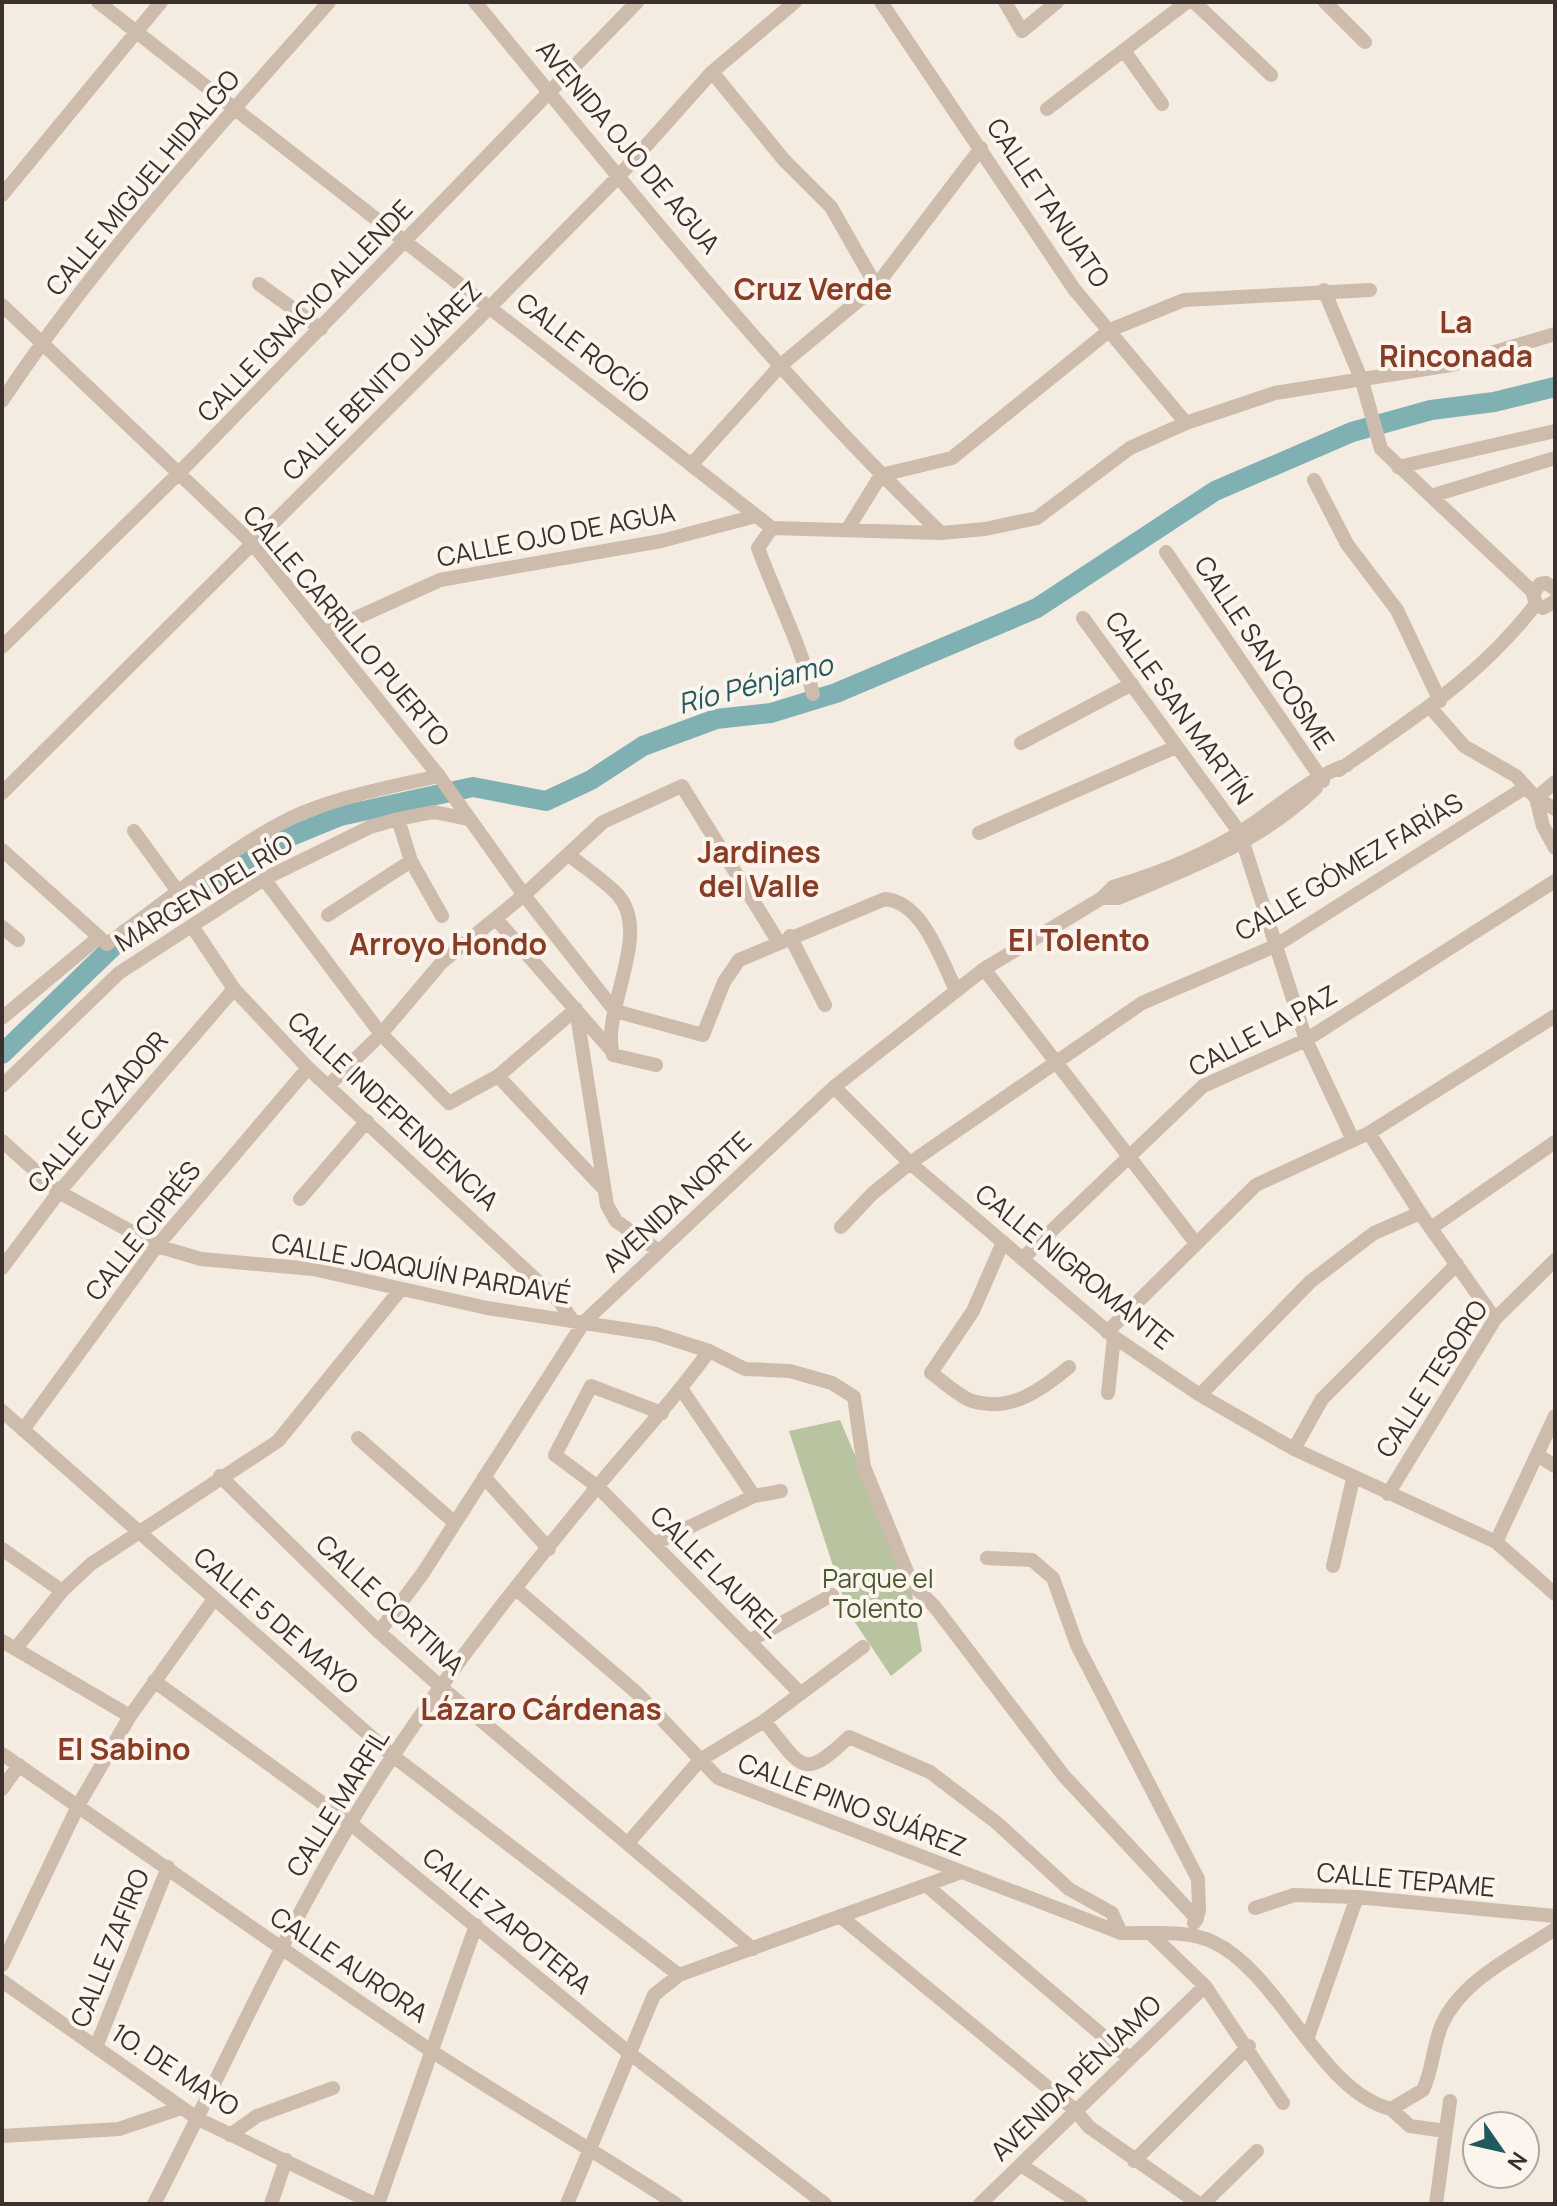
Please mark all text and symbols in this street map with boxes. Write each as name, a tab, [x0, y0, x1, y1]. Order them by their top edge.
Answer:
street label: AVENIDA OJO DE AGUA	[529, 32, 729, 261]
street label: CALLE MIGUEL HIDALGO	[37, 62, 248, 303]
street label: CALLE TANUATO	[979, 111, 1119, 294]
street label: CALLE IGNACIO ALLENDE	[189, 191, 420, 429]
district label: Cruz Verde	[734, 268, 892, 309]
street label: CALLE BENITO JUÁREZ	[274, 273, 489, 488]
street label: CALLE ROCÍO	[510, 284, 658, 411]
district label: La Rinconada	[1379, 301, 1533, 376]
street label: CALLE OJO DE AGUA	[434, 493, 678, 575]
street label: CALLE CARRILLO PUERTO	[235, 497, 458, 754]
street label: CALLE SAN COSME	[1187, 548, 1343, 756]
street label: CALLE SAN MARTÍN	[1097, 604, 1262, 811]
water label: Río Pénjamo	[673, 644, 838, 722]
street label: CALLE GÓMEZ FARÍAS	[1228, 784, 1469, 948]
street label: MARGEN DEL RÍO	[108, 825, 299, 959]
district label: Jardines del Valle	[697, 831, 821, 906]
district label: El Tolento	[1008, 919, 1150, 960]
district label: Arroyo Hondo	[349, 923, 547, 964]
street label: CALLE LA PAZ	[1182, 976, 1343, 1084]
street label: CALLE INDEPENDENCIA	[280, 1003, 507, 1218]
street label: CALLE CAZADOR	[19, 1023, 176, 1200]
street label: AVENIDA NORTE	[594, 1123, 758, 1280]
street label: CALLE CIPRÉS	[76, 1153, 208, 1308]
street label: CALLE NIGROMANTE	[968, 1175, 1181, 1357]
street label: CALLE JOAQUÍN PARDAVÉ	[269, 1224, 573, 1312]
street label: CALLE TESORO	[1367, 1293, 1496, 1464]
street label: CALLE LAUREL	[643, 1497, 791, 1645]
street label: CALLE CORTINA	[309, 1526, 473, 1682]
street label: CALLE 5 DE MAYO	[186, 1538, 367, 1702]
park label: Parque el Tolento	[822, 1560, 934, 1626]
district label: Lázaro Cárdenas	[420, 1688, 662, 1729]
street label: CALLE MARFIL	[277, 1722, 397, 1883]
district label: El Sabino	[58, 1728, 190, 1769]
street label: CALLE PINO SUÁREZ	[733, 1744, 972, 1864]
street label: CALLE ZAPOTERA	[415, 1839, 600, 2002]
street label: CALLE TEPAME	[1315, 1853, 1497, 1905]
street label: CALLE ZAFIRO	[61, 1863, 157, 2032]
street label: CALLE AURORA	[263, 1898, 436, 2030]
street label: AVENIDA PÉNJAMO	[982, 1986, 1169, 2168]
street label: 1O. DE MAYO	[105, 2014, 247, 2124]
north arrow	[1461, 2110, 1541, 2190]
text: N	[1501, 2146, 1534, 2176]

